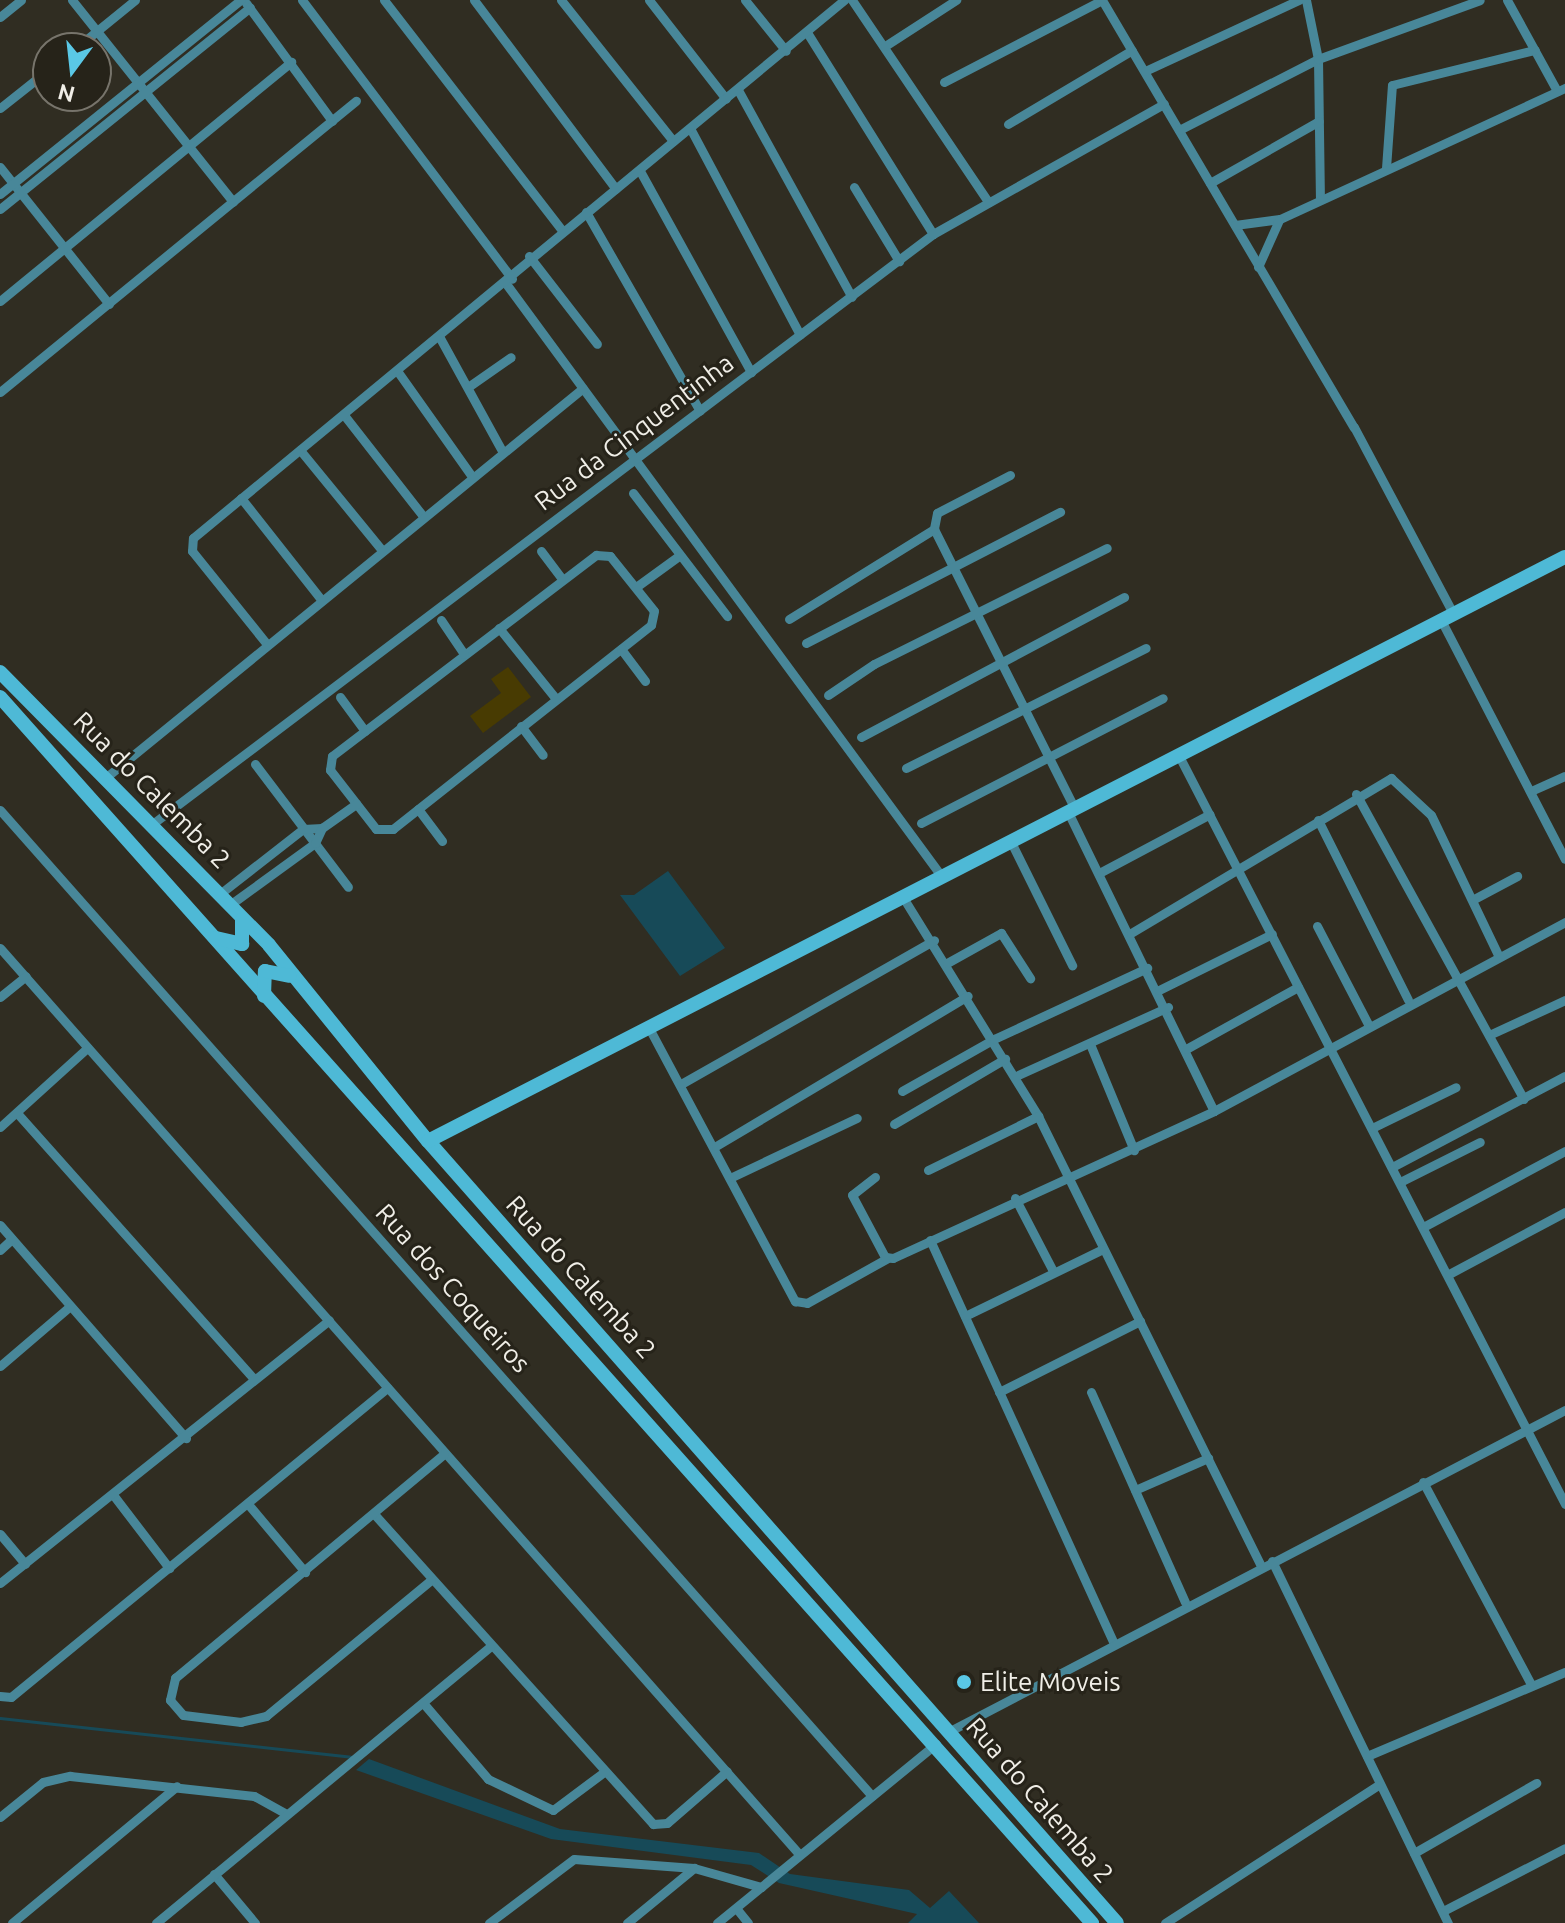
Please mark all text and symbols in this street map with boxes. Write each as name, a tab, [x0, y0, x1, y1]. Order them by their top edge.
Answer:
north arrow	[32, 32, 112, 112]
text: N	[55, 80, 77, 108]
street label: Rua da Cinquentinha	[528, 347, 740, 517]
street label: Rua do Calemba 2	[67, 705, 237, 875]
street label: Rua do Calemba 2	[500, 1189, 662, 1365]
street label: Rua dos Coqueiros	[369, 1197, 537, 1379]
place label: Elite Moveis	[980, 1666, 1121, 1698]
marker: Elite Moveis	[955, 1673, 973, 1691]
street label: Rua do Calemba 2	[960, 1711, 1120, 1889]

